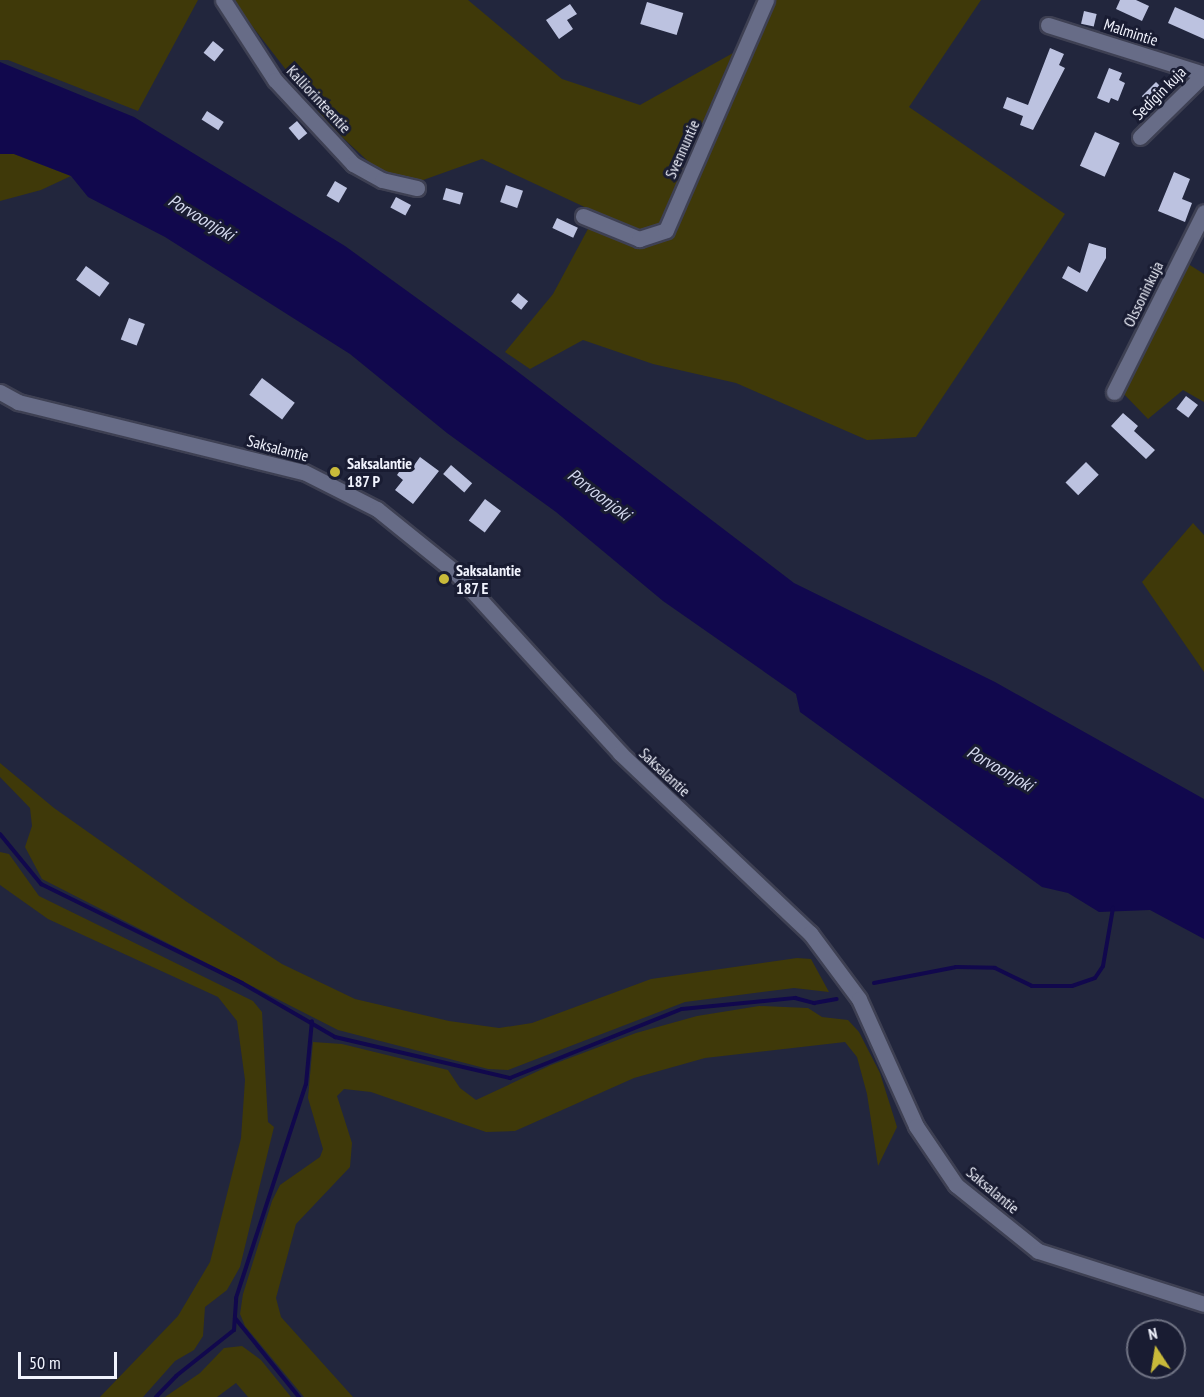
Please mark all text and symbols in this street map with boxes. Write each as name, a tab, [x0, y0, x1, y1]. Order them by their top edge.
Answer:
street label: Malmintie	[1102, 14, 1160, 50]
street label: Kalliorinteentie	[283, 61, 355, 137]
street label: Sedigin kuja	[1128, 62, 1190, 124]
street label: Svennuntie	[661, 117, 703, 181]
water label: Porvoonjoki	[164, 190, 238, 246]
street label: Olssoninkuja	[1119, 258, 1167, 330]
street label: Saksalantie	[245, 431, 311, 465]
place label: Saksalantie 187 P	[347, 453, 412, 491]
water label: Porvoonjoki	[563, 464, 635, 526]
marker: Saksalantie 187 P	[328, 465, 342, 479]
place label: Saksalantie 187 E	[456, 560, 521, 598]
marker: Saksalantie 187 E	[437, 572, 451, 586]
water label: Porvoonjoki	[963, 741, 1037, 797]
street label: Saksalantie	[635, 744, 695, 800]
street label: Saksalantie	[963, 1162, 1023, 1218]
north arrow	[1126, 1319, 1186, 1379]
text: N	[1146, 1323, 1159, 1344]
scale bar	[21, 1340, 120, 1378]
text: 50 m	[29, 1351, 61, 1374]

